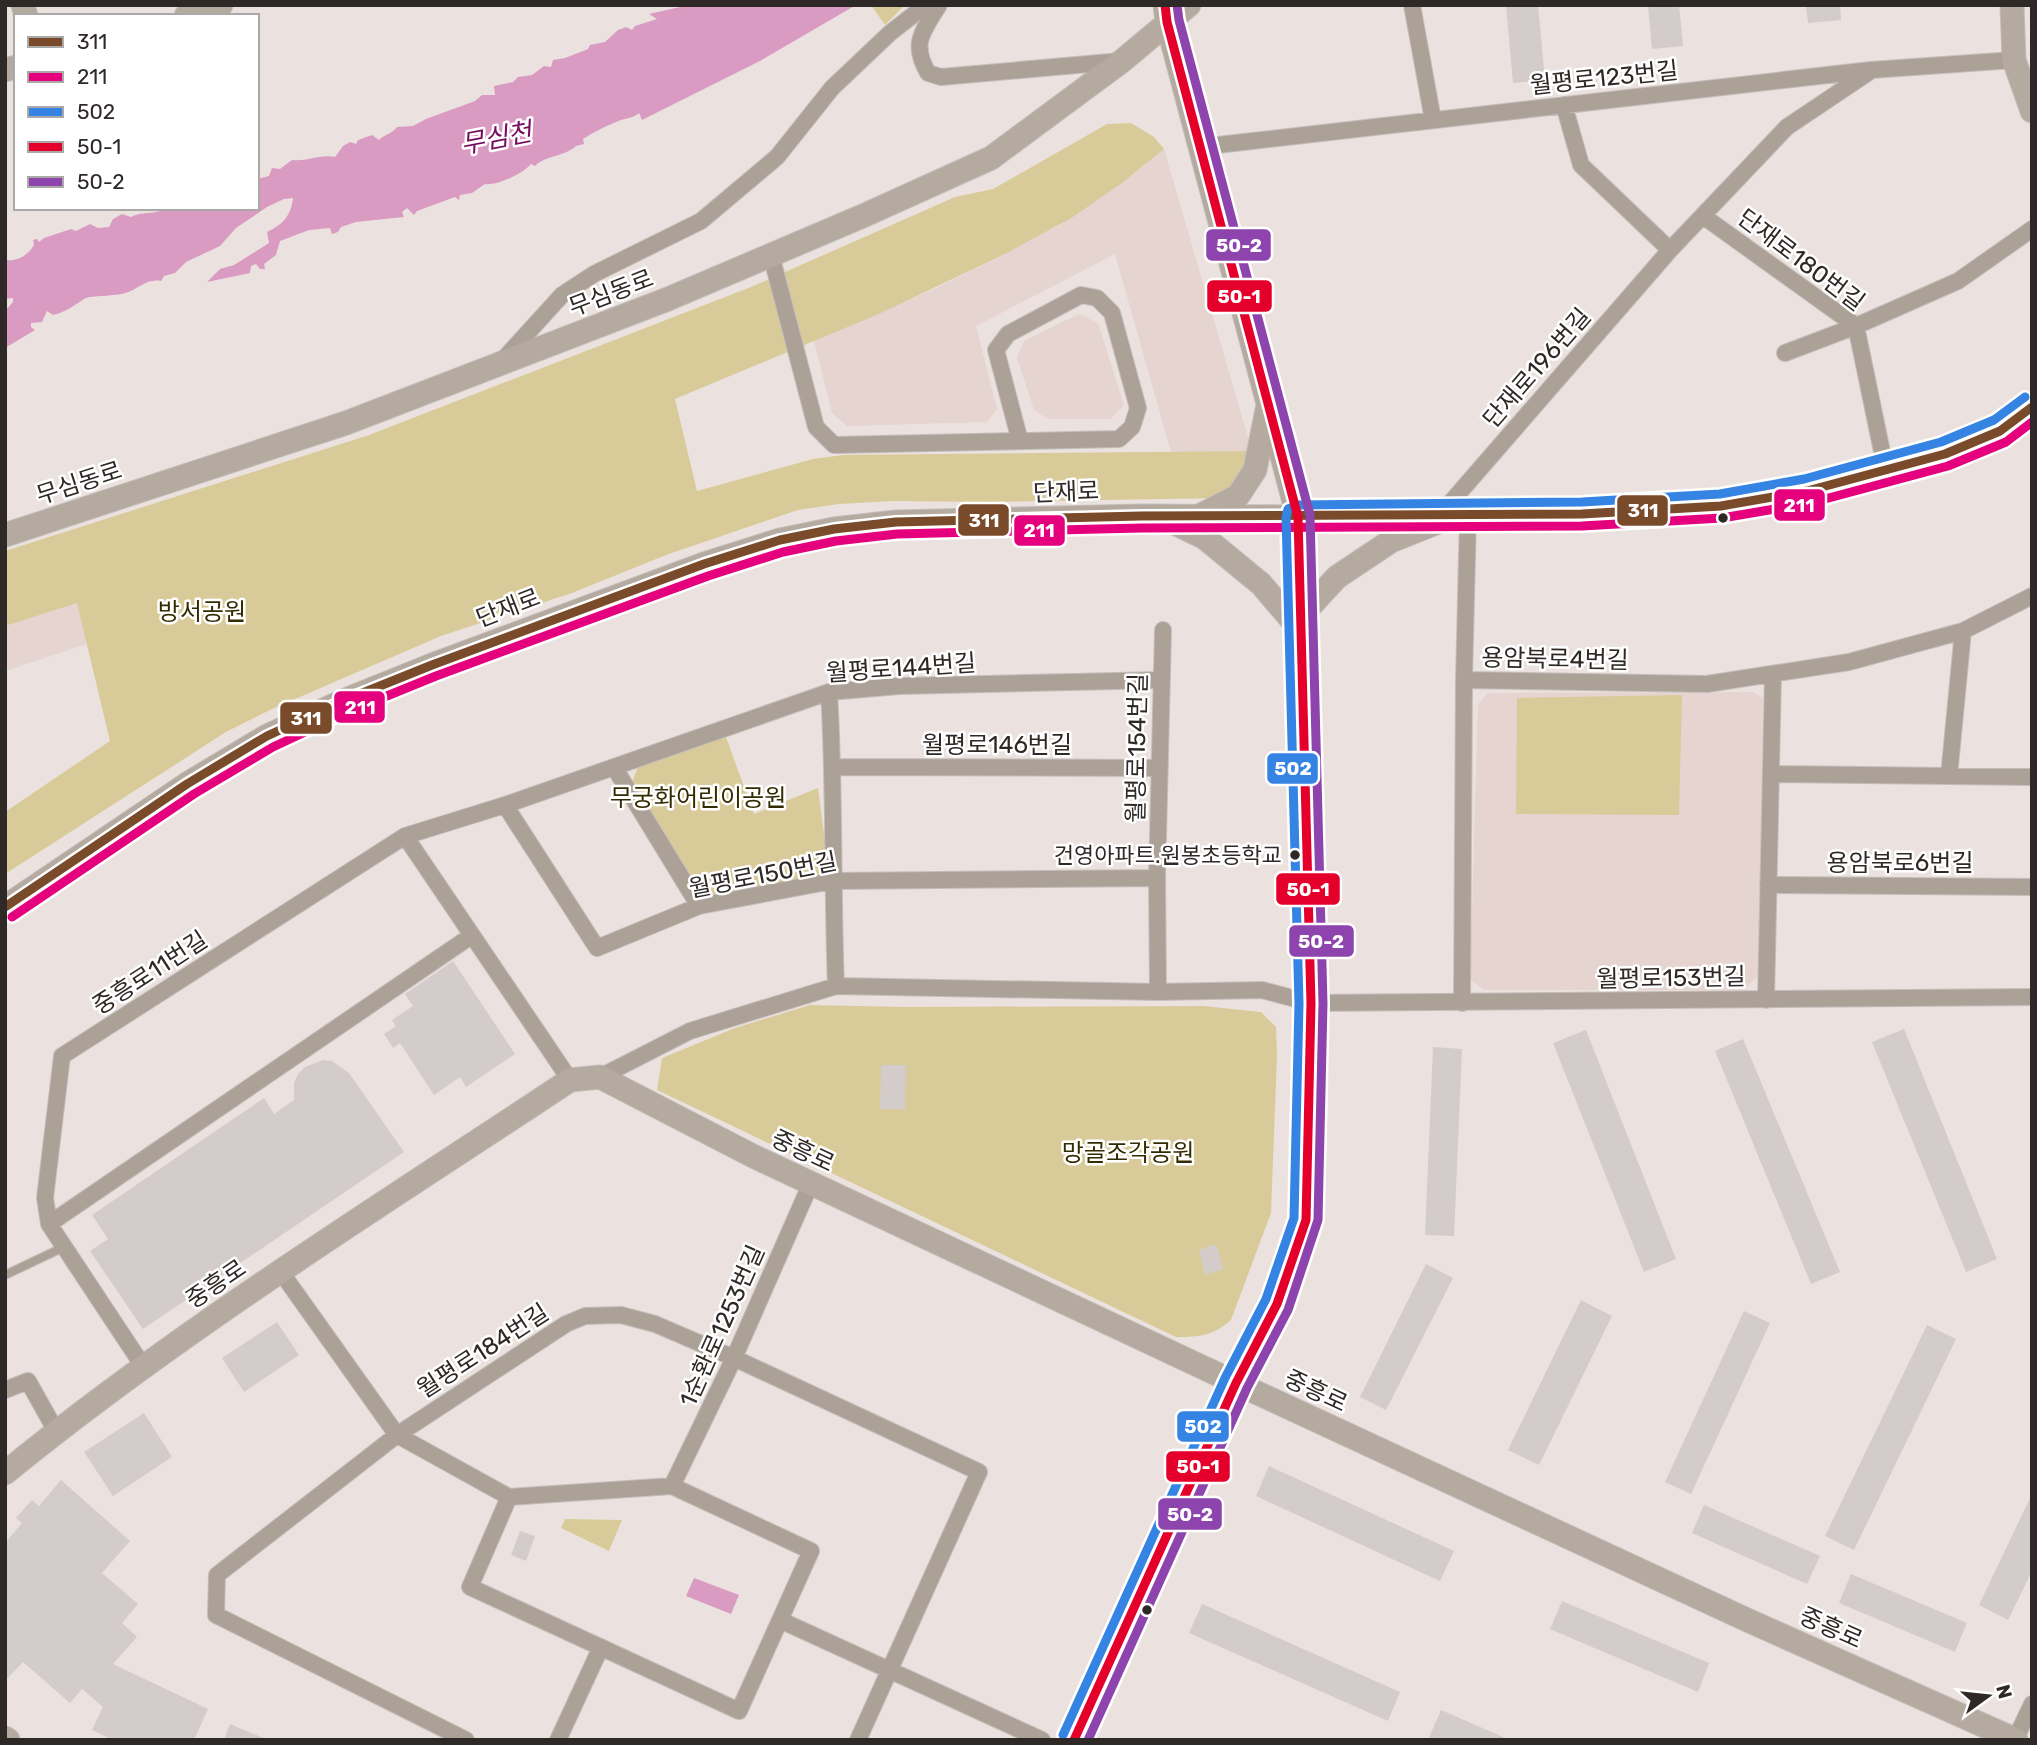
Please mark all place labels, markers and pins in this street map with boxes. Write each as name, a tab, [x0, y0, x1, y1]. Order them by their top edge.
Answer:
unlabelled marker	[1716, 511, 1730, 525]
place label: 건영아파트.원봉초등학교	[1054, 842, 1282, 869]
marker: 건영아파트.원봉초등학교	[1288, 848, 1302, 862]
unlabelled marker	[1140, 1603, 1154, 1617]

